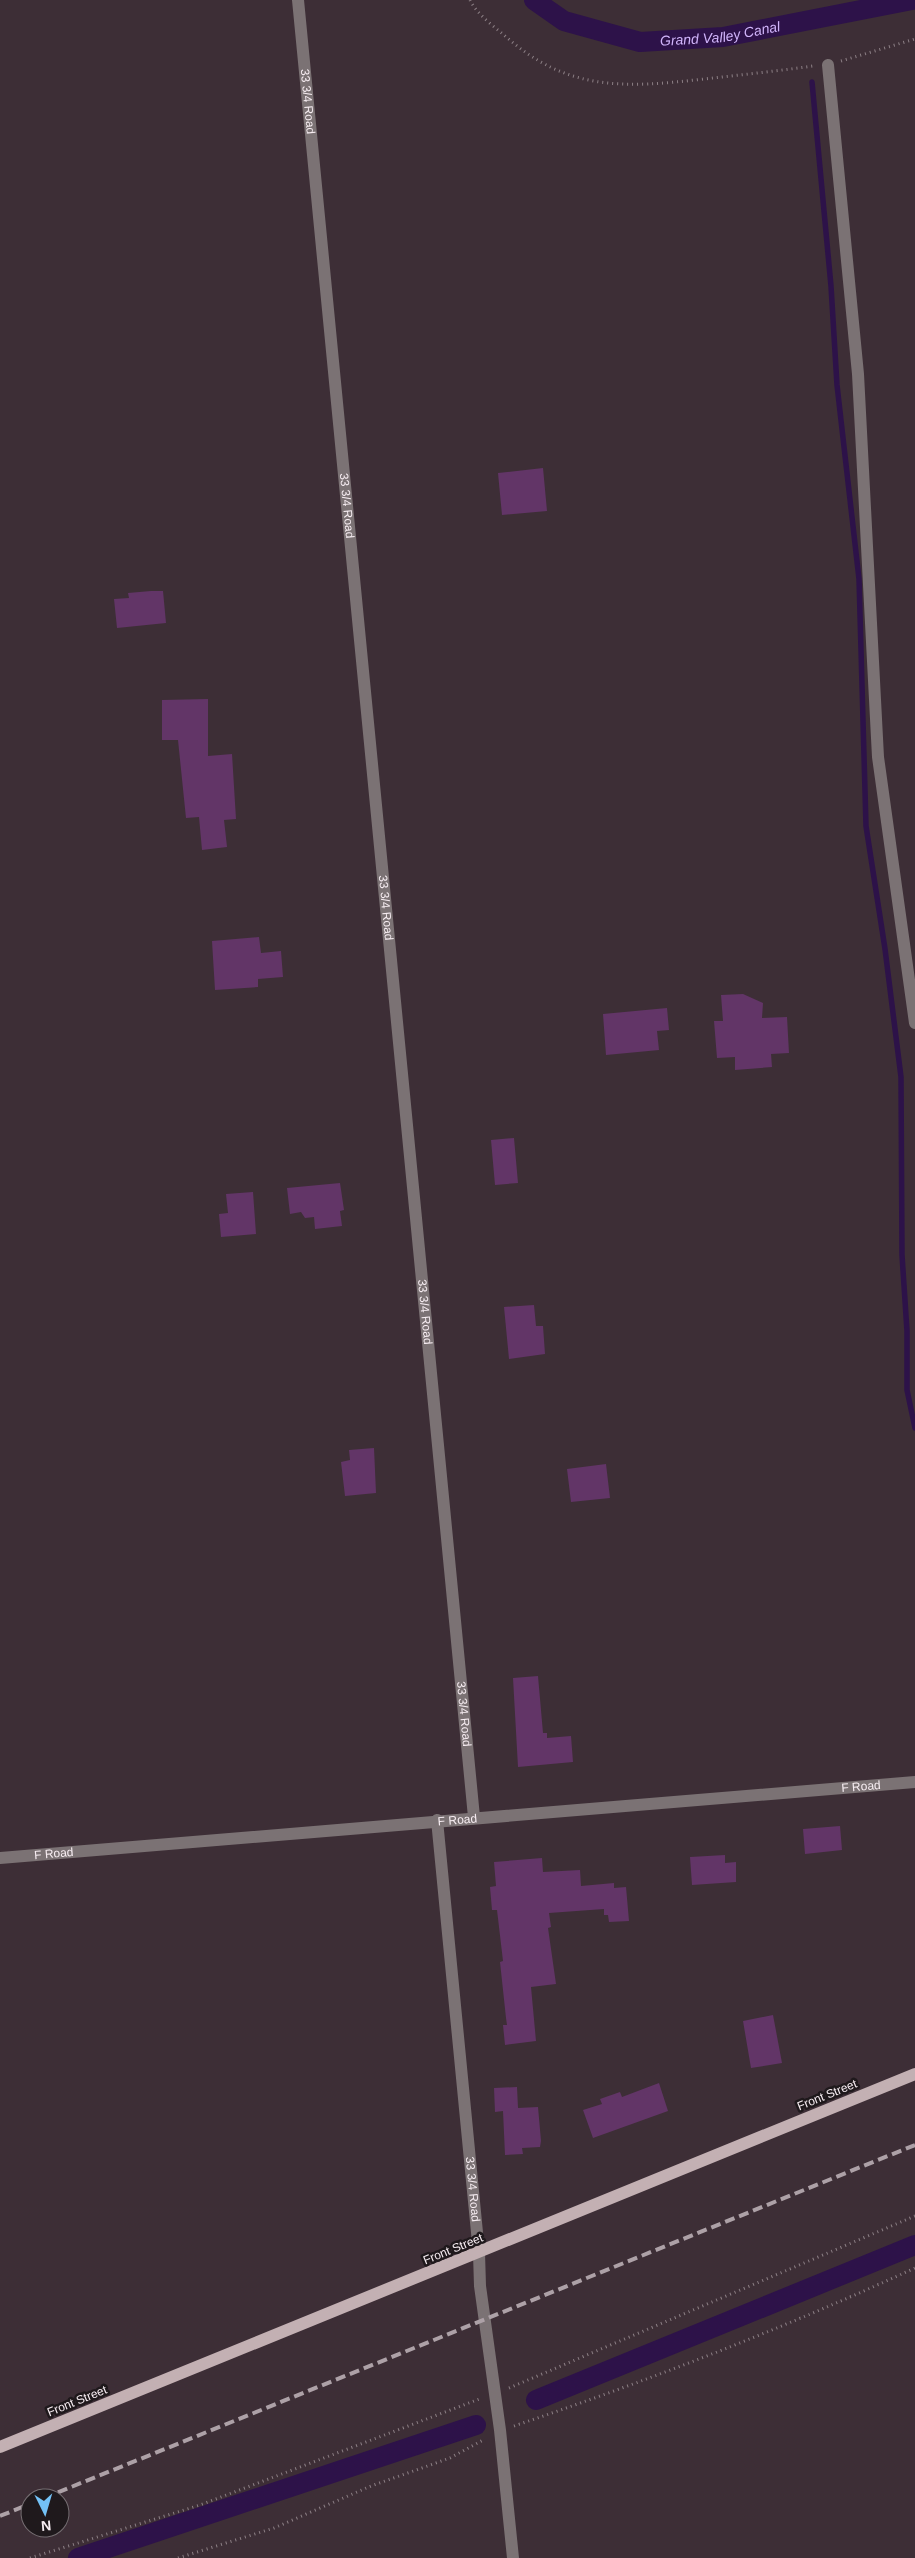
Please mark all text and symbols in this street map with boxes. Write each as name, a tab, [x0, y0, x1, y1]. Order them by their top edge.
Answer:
water label: Grand Valley Canal	[659, 18, 782, 49]
street label: 33 3/4 Road	[298, 68, 318, 135]
street label: 33 3/4 Road	[337, 472, 357, 539]
street label: 33 3/4 Road	[376, 874, 396, 941]
street label: 33 3/4 Road	[415, 1279, 435, 1345]
street label: 33 3/4 Road	[454, 1681, 474, 1747]
street label: F Road	[841, 1778, 881, 1795]
street label: F Road	[437, 1811, 478, 1829]
street label: F Road	[34, 1845, 74, 1862]
street label: Front Street	[795, 2076, 860, 2113]
street label: 33 3/4 Road	[463, 2156, 483, 2223]
street label: Front Street	[421, 2230, 486, 2267]
street label: Front Street	[45, 2382, 110, 2419]
north arrow	[20, 2488, 70, 2538]
text: N	[40, 2518, 52, 2534]

